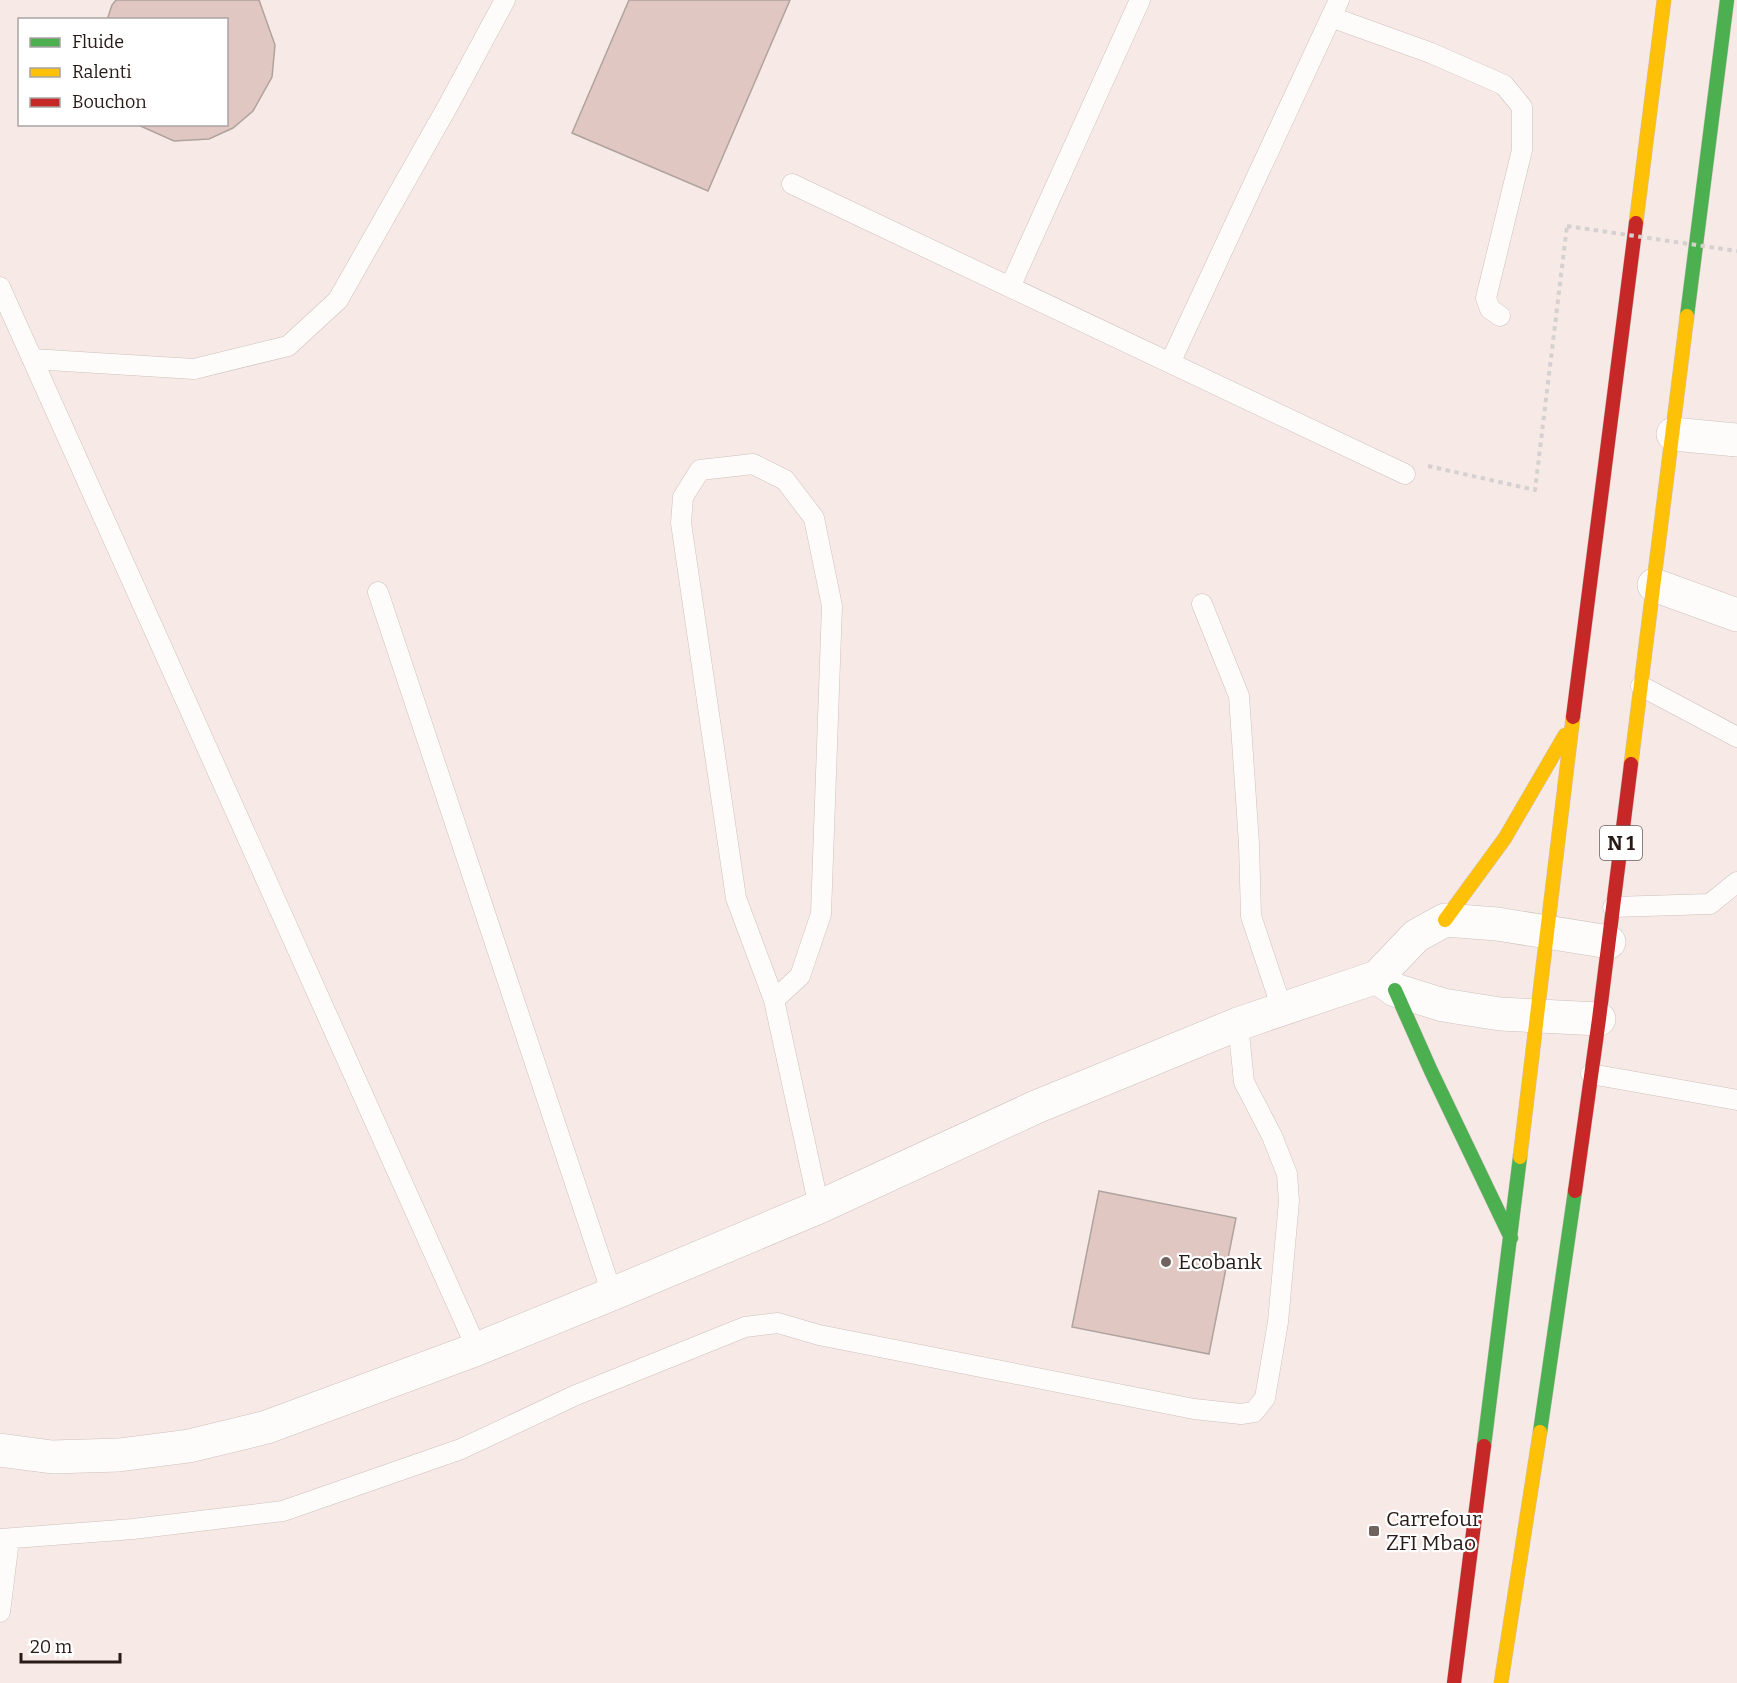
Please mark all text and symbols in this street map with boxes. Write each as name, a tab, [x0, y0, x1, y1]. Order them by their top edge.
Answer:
legend	[18, 18, 228, 126]
text: Fluide	[72, 31, 124, 53]
text: Ralenti	[72, 61, 132, 83]
text: Bouchon	[72, 91, 147, 113]
road number: N 1	[1600, 826, 1642, 860]
place label: Ecobank	[1178, 1249, 1262, 1275]
marker: Ecobank	[1159, 1255, 1173, 1269]
place label: Carrefour ZFI Mbao	[1386, 1506, 1481, 1556]
marker: Carrefour ZFI Mbao	[1367, 1524, 1381, 1538]
scale bar	[21, 1626, 120, 1664]
text: 20 m	[30, 1636, 72, 1658]

